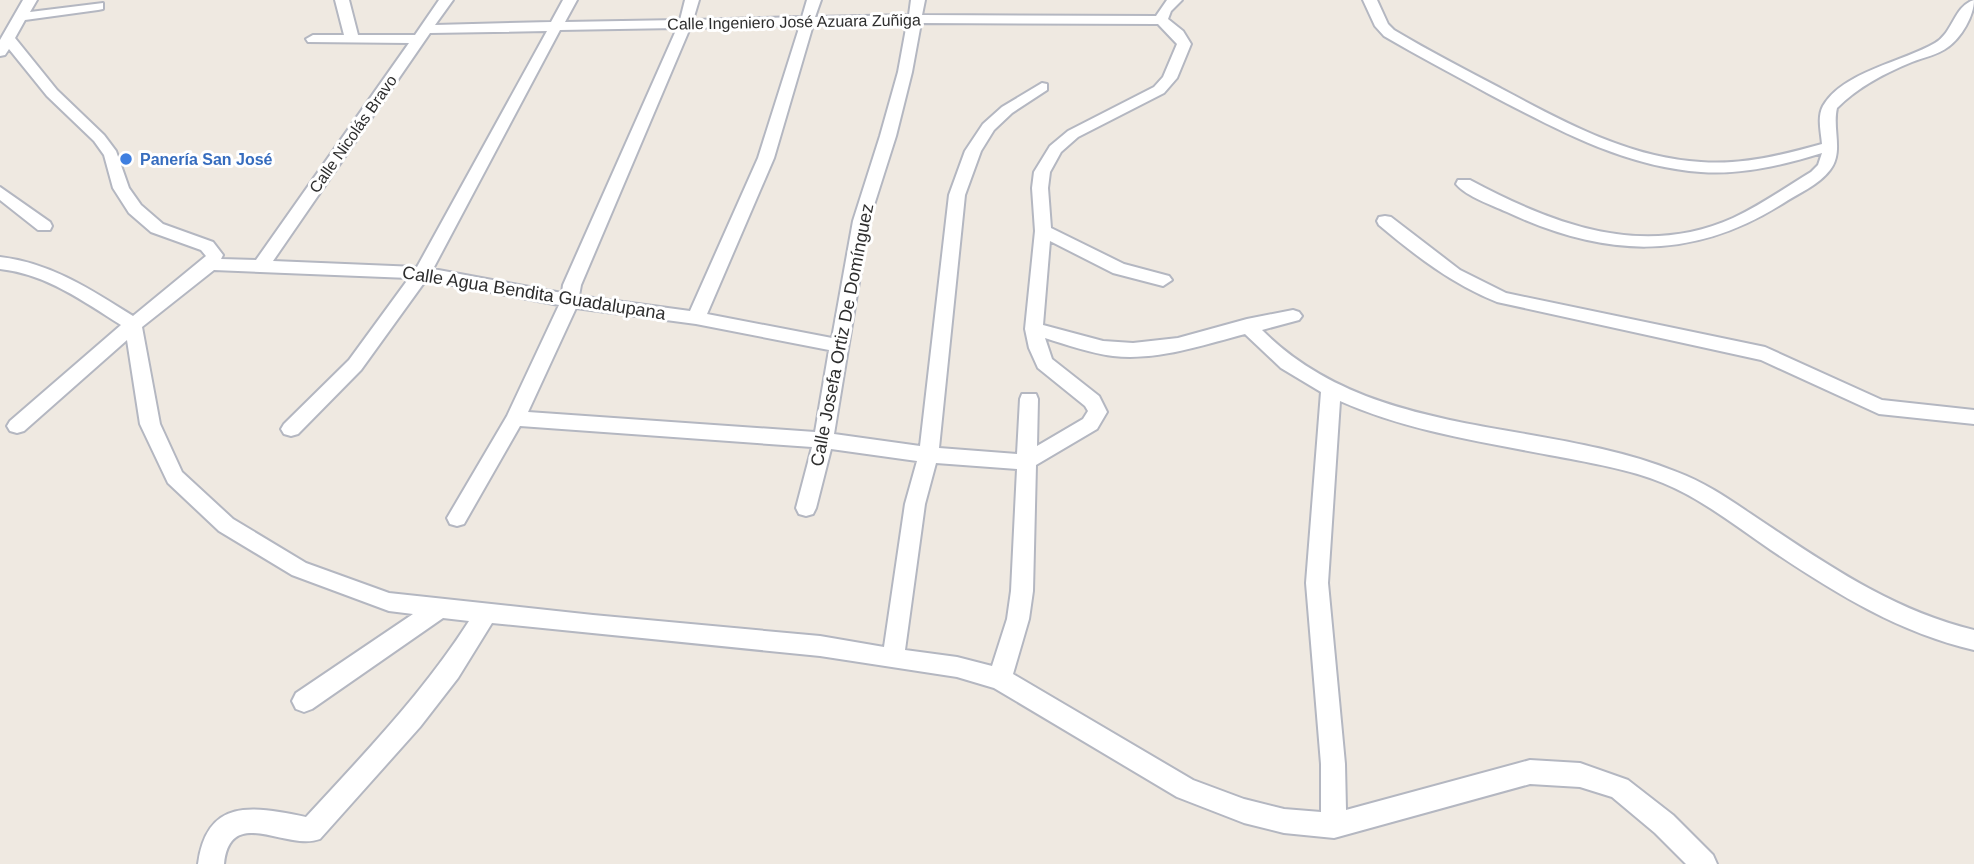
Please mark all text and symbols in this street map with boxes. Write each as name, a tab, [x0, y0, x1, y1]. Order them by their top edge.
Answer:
street label: Calle Ingeniero José Azuara Zuñiga	[667, 11, 921, 33]
street label: Calle Nicolás Bravo	[306, 72, 400, 196]
marker: Panería San José	[118, 151, 134, 167]
place label: Panería San José	[140, 151, 273, 168]
street label: Calle Josefa Ortiz De Domínguez	[807, 202, 877, 468]
street label: Calle Agua Bendita Guadalupana	[401, 262, 668, 324]

